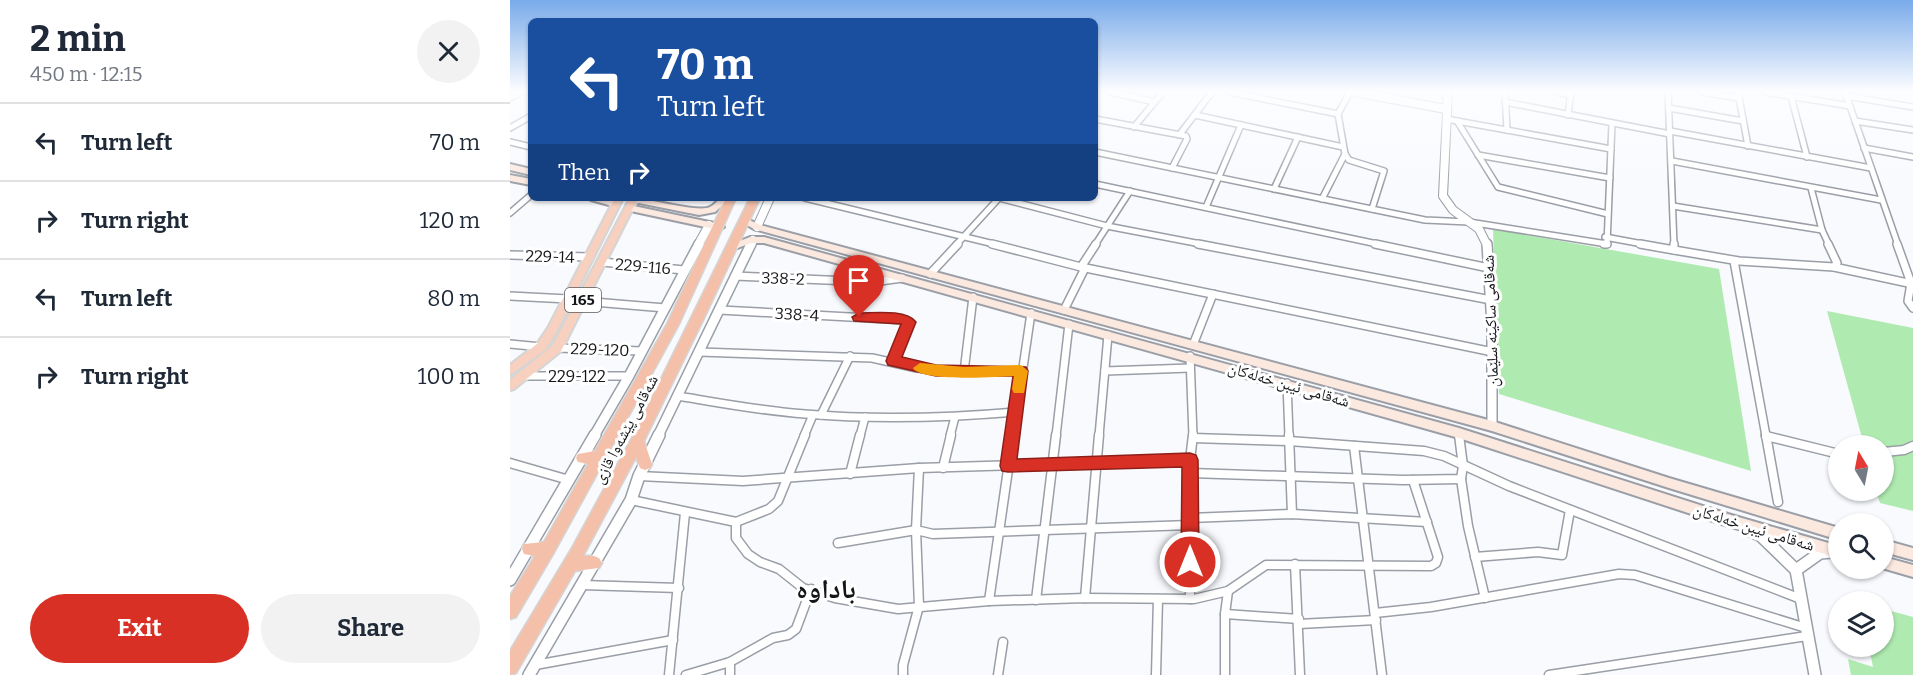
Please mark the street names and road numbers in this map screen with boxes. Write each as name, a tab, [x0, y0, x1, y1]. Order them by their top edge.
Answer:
street label: 229-14	[525, 246, 576, 267]
street label: شەقامی ساکینە سلێمان	[1479, 254, 1503, 387]
street label: 229-116	[614, 255, 672, 278]
street label: 338-2	[761, 268, 805, 289]
road number: 165	[565, 288, 601, 312]
street label: 338-4	[774, 304, 820, 325]
street label: 229-120	[570, 339, 630, 360]
street label: شەقامی ئیبن خەلەکان	[1226, 358, 1352, 412]
street label: 229-122	[548, 367, 606, 386]
street label: شەقامی پێشەوا قازی	[589, 372, 663, 487]
street label: شەقامی ئیبن خەلەکان	[1691, 500, 1817, 556]

